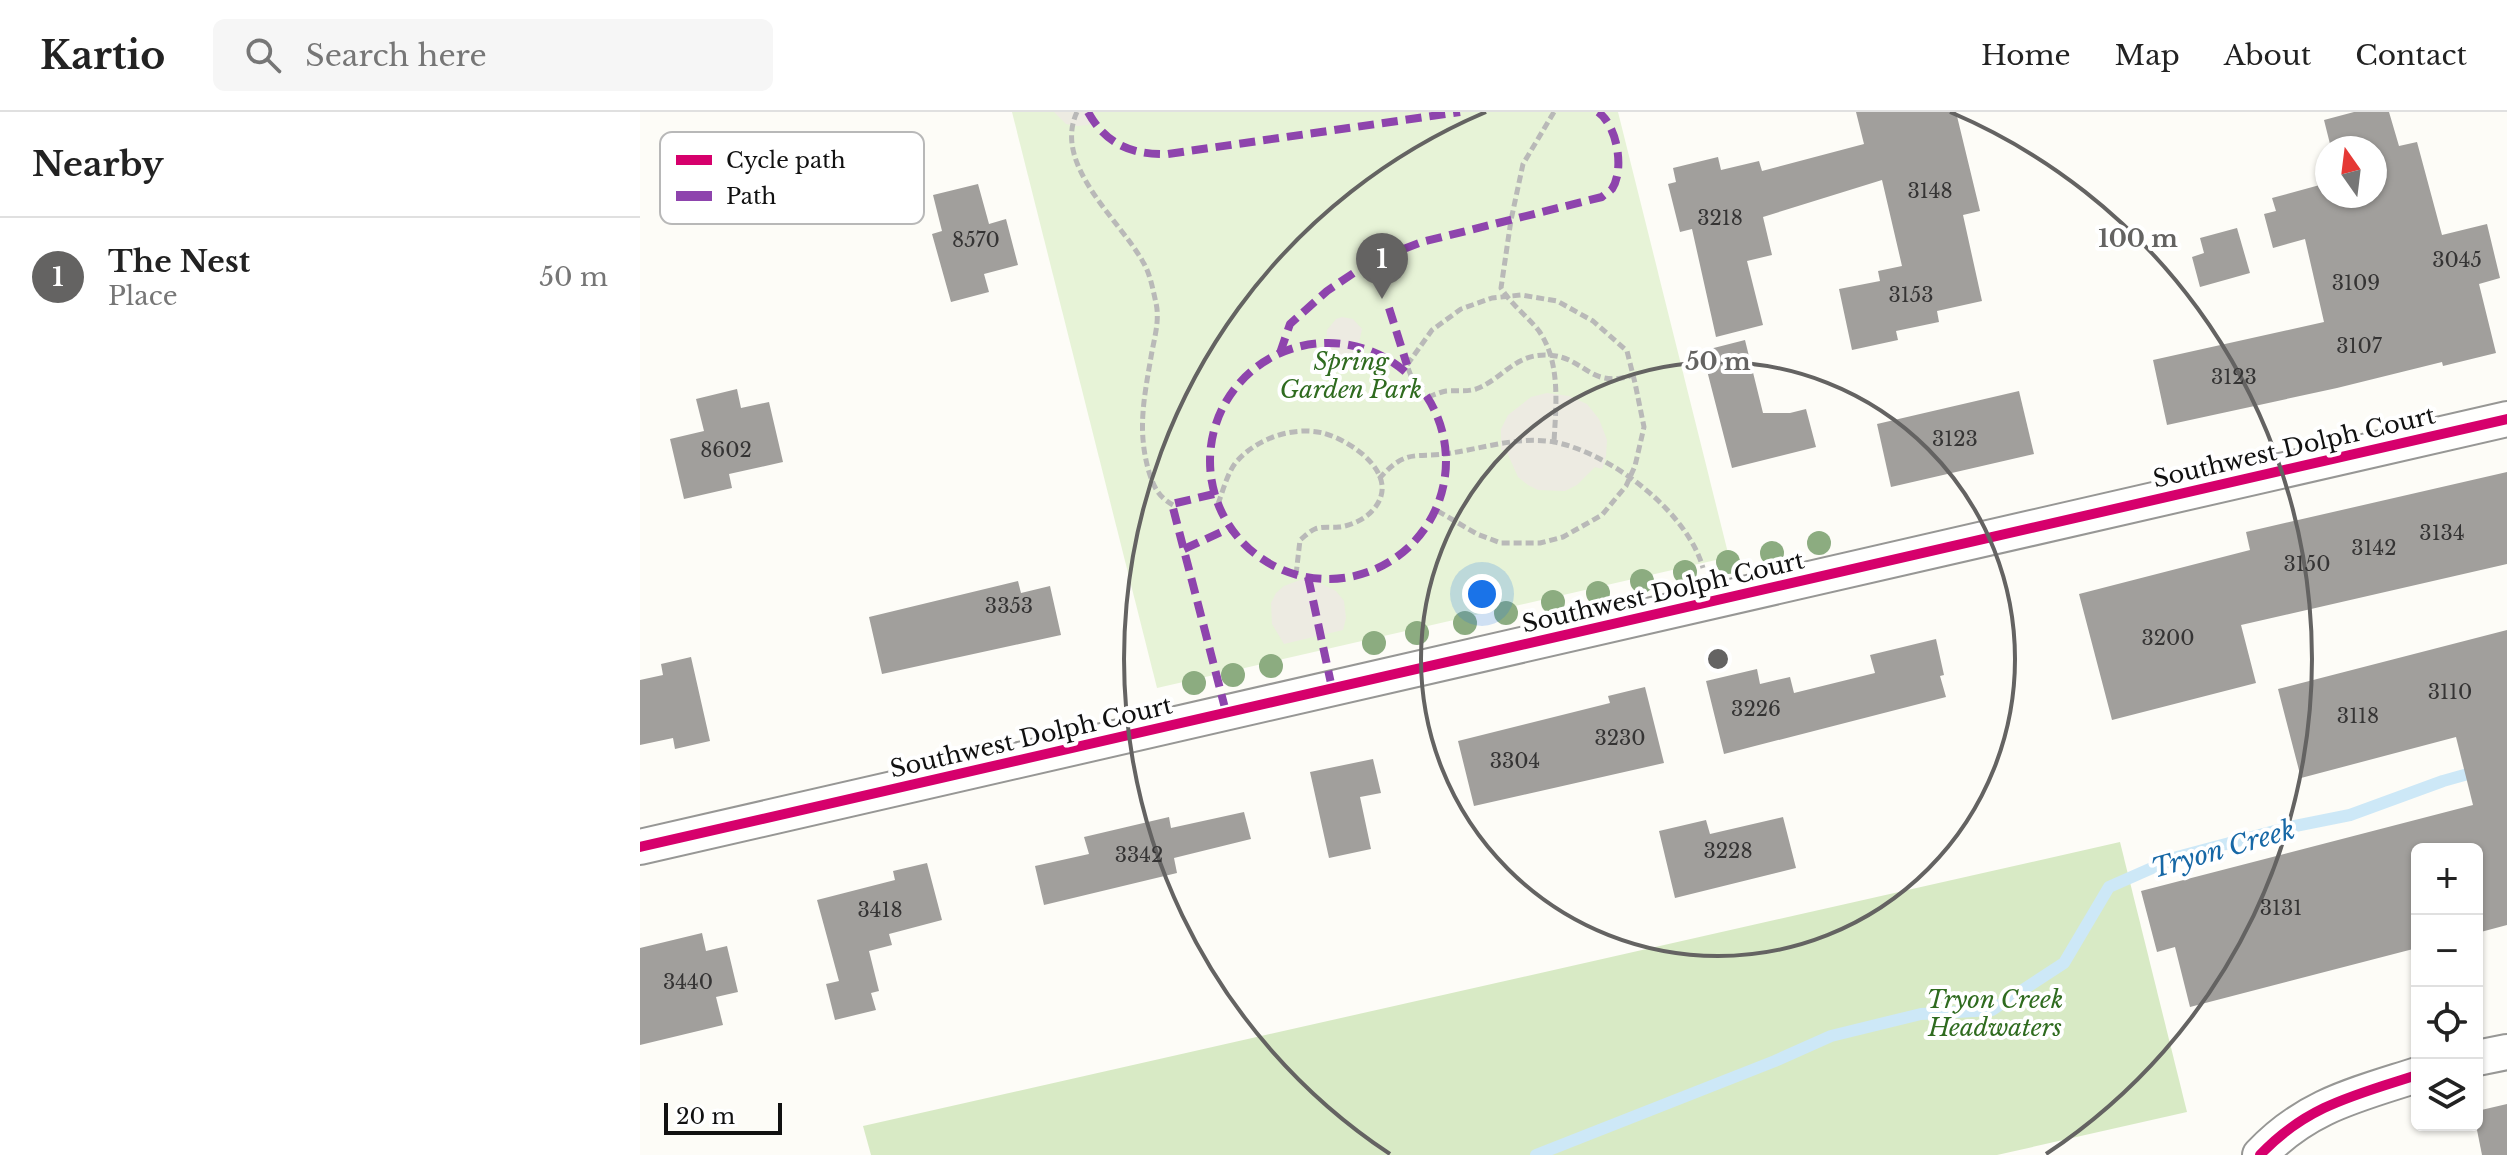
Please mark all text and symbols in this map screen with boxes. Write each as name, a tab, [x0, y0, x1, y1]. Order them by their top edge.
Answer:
search box	[213, 19, 773, 91]
text: Kartio	[40, 32, 165, 79]
icon: search	[241, 33, 285, 77]
text: Search here	[305, 37, 487, 74]
text: Home	[1981, 38, 2071, 73]
text: Map	[2115, 38, 2180, 73]
text: About	[2224, 38, 2311, 73]
text: Contact	[2355, 38, 2467, 73]
legend	[660, 132, 924, 224]
north arrow	[2315, 136, 2387, 208]
text: Nearby	[32, 143, 164, 185]
text: Cycle path	[726, 147, 846, 174]
house number: 3148	[1907, 179, 1953, 203]
text: Path	[726, 183, 777, 210]
house number: 3218	[1697, 206, 1743, 230]
text: 100 m	[2098, 224, 2178, 253]
house number: 8570	[952, 228, 1000, 252]
pin: 1	[1356, 233, 1408, 299]
text: The Nest	[108, 243, 250, 280]
house number: 3045	[2432, 248, 2482, 272]
text: 1	[52, 261, 64, 293]
text: 50 m	[539, 261, 608, 293]
house number: 3109	[2332, 271, 2380, 295]
text: Place	[108, 280, 178, 312]
house number: 3153	[1889, 283, 1933, 307]
house number: 3107	[2336, 334, 2383, 358]
park label: Spring Garden Park	[1280, 347, 1422, 404]
text: 50 m	[1685, 347, 1751, 376]
house number: 3123	[2211, 365, 2257, 389]
street label: Southwest Dolph Court	[2150, 400, 2438, 494]
house number: 3123	[1932, 427, 1978, 451]
house number: 8602	[700, 438, 752, 462]
house number: 3134	[2419, 521, 2465, 545]
house number: 3142	[2351, 536, 2397, 560]
street label: Southwest Dolph Court	[1519, 545, 1807, 639]
house number: 3150	[2284, 552, 2330, 576]
your location	[1462, 574, 1502, 614]
house number: 3353	[985, 594, 1033, 618]
house number: 3200	[2141, 626, 2195, 650]
centre of rings	[1704, 645, 1732, 673]
house number: 3110	[2428, 680, 2472, 704]
street label: Southwest Dolph Court	[887, 690, 1175, 784]
house number: 3226	[1731, 697, 1781, 721]
house number: 3118	[2337, 704, 2379, 728]
house number: 3230	[1594, 726, 1646, 750]
house number: 3304	[1490, 749, 1540, 773]
water label: Tryon Creek	[2148, 813, 2298, 885]
house number: 3228	[1703, 839, 1753, 863]
house number: 3342	[1115, 843, 1163, 867]
map controls	[2411, 843, 2483, 1131]
button: +	[2411, 843, 2483, 915]
house number: 3131	[2260, 896, 2302, 920]
house number: 3418	[857, 898, 903, 922]
button: −	[2411, 915, 2483, 987]
house number: 3440	[663, 970, 713, 994]
park label: Tryon Creek Headwaters	[1927, 985, 2063, 1042]
button: locate	[2411, 987, 2483, 1059]
button: layers	[2411, 1059, 2483, 1131]
scale bar	[664, 1099, 782, 1135]
text: 20 m	[676, 1103, 735, 1130]

